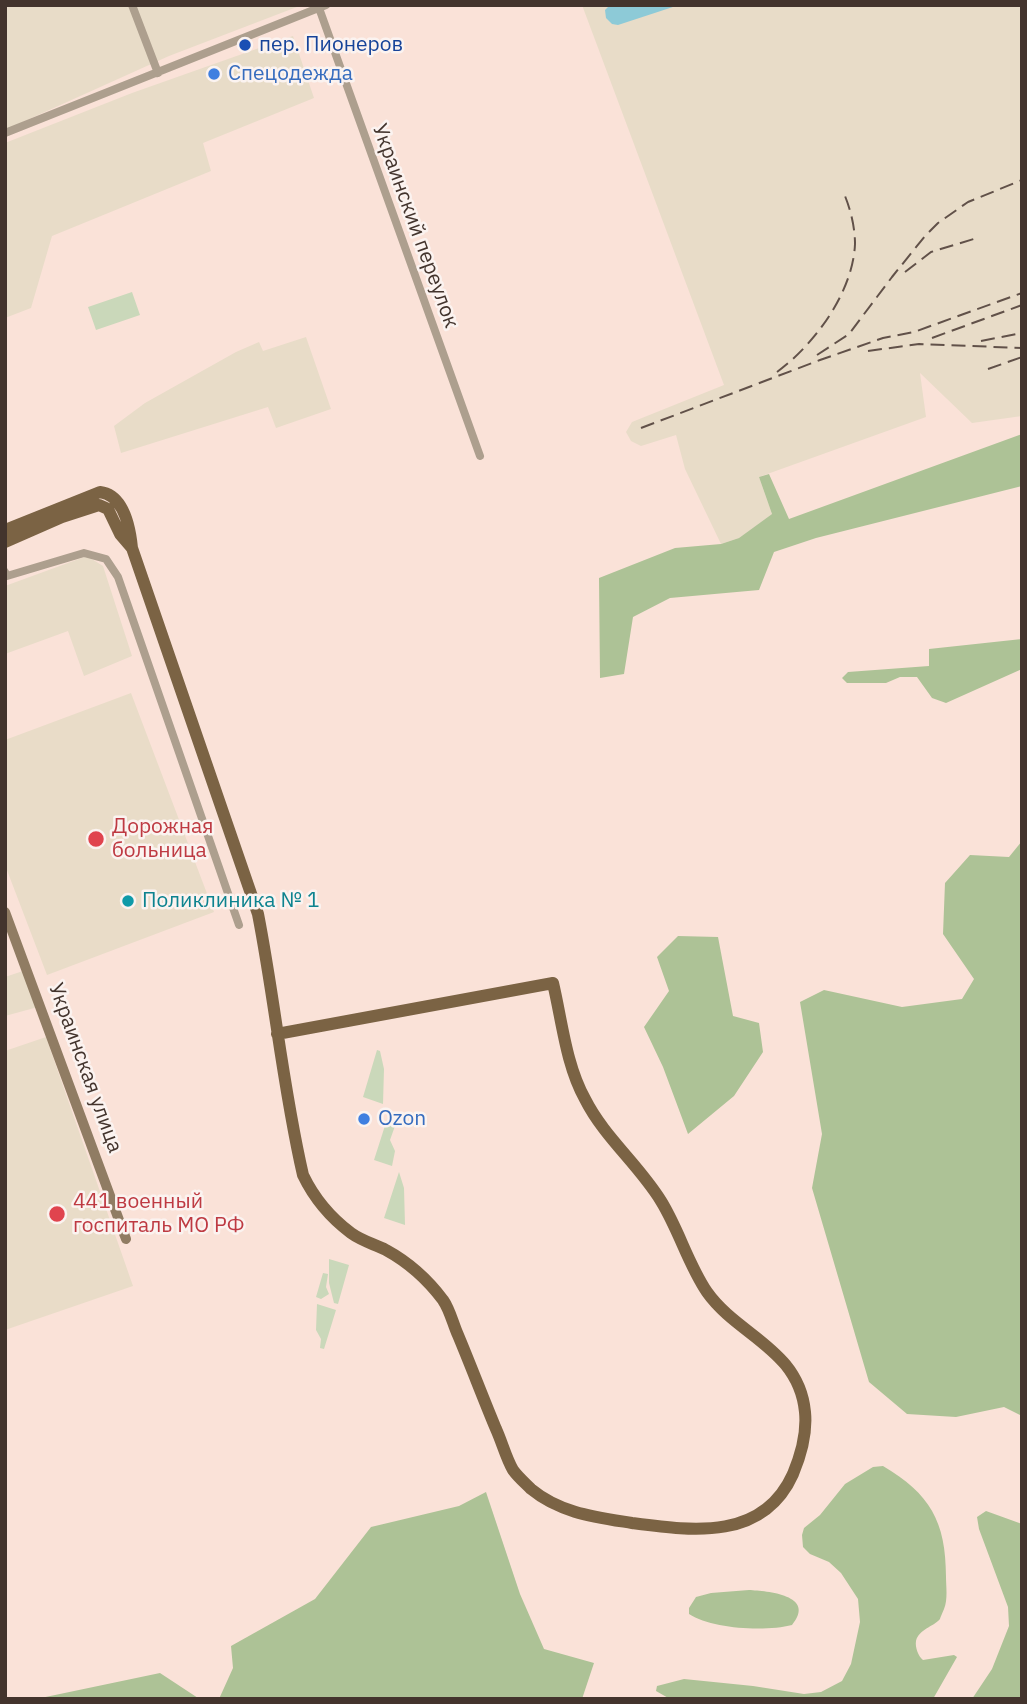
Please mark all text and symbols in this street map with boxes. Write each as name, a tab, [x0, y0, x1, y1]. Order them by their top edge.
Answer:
place label: пер. Пионеров	[259, 32, 403, 58]
marker: пер. Пионеров	[237, 37, 253, 53]
place label: Спецодежда	[228, 61, 353, 87]
marker: Спецодежда	[206, 66, 222, 82]
street label: Украинский переулок	[366, 120, 464, 332]
place label: Дорожная больница	[112, 814, 213, 864]
marker: Дорожная больница	[86, 829, 106, 849]
place label: Поликлиника № 1	[142, 888, 320, 914]
marker: Поликлиника № 1	[120, 893, 136, 909]
street label: Украинская улица	[43, 980, 127, 1156]
place label: Ozon	[378, 1106, 426, 1132]
marker: Ozon	[356, 1111, 372, 1127]
place label: 441 военный госпиталь МО РФ	[73, 1189, 245, 1239]
marker: 441 военный госпиталь МО РФ	[47, 1204, 67, 1224]

